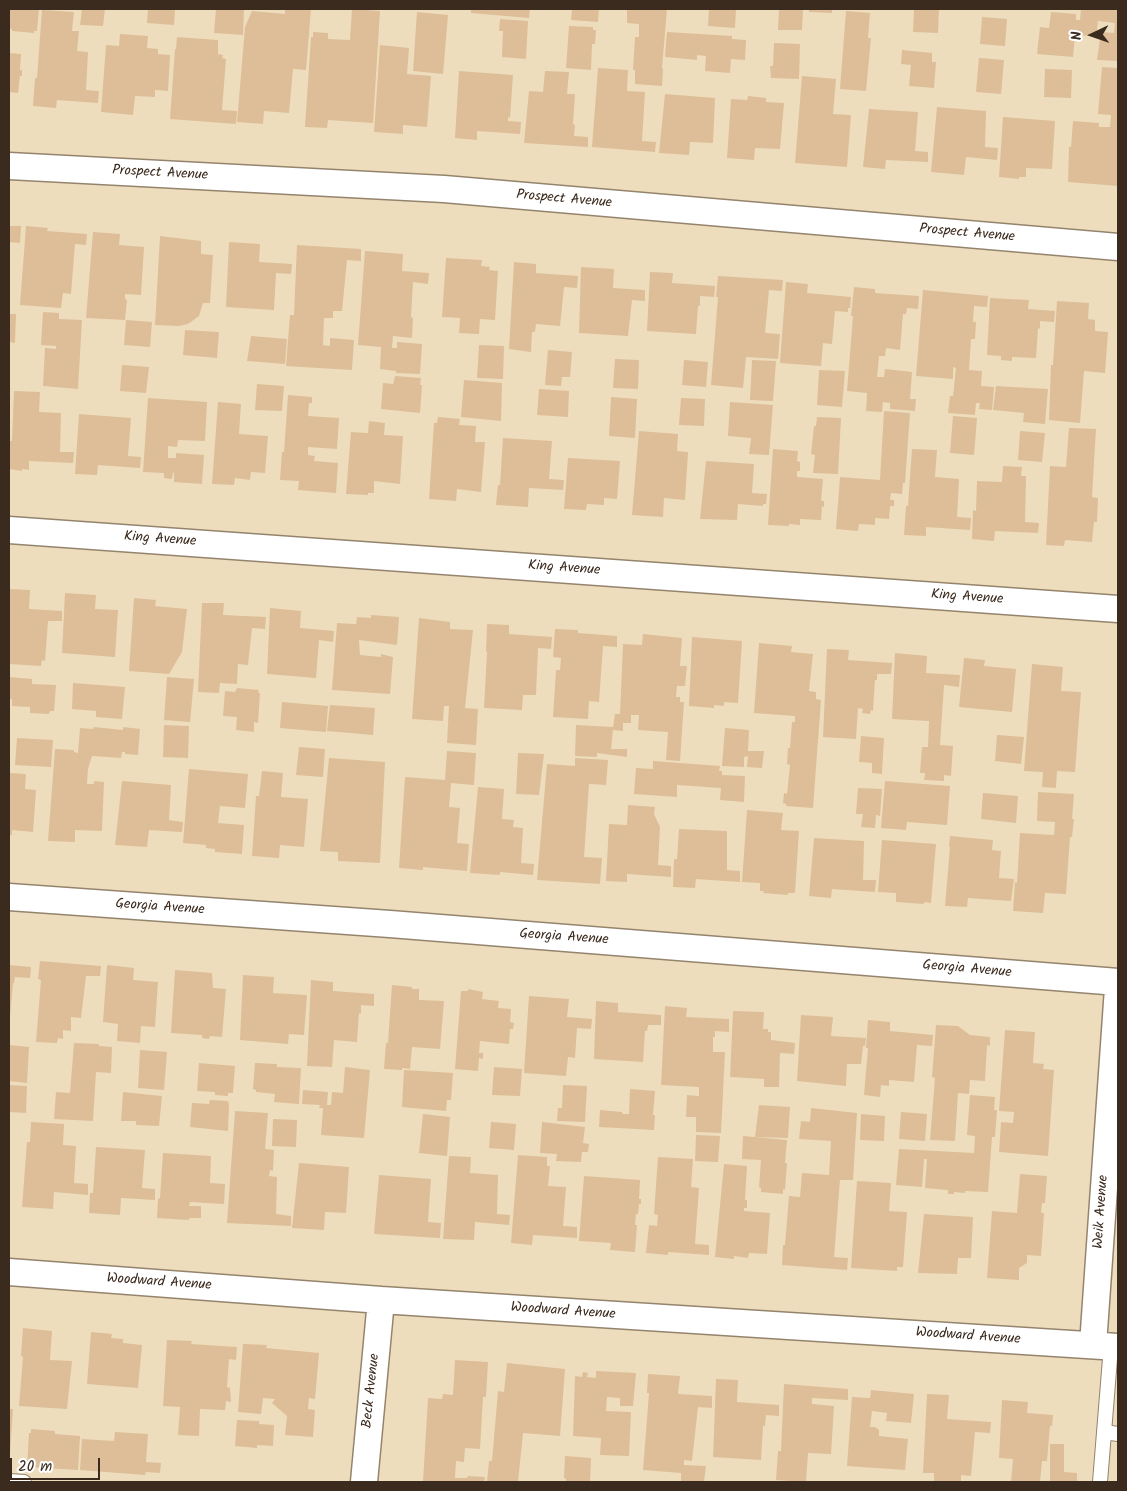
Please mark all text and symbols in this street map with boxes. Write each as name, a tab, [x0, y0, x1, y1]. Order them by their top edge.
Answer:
north arrow	[1067, 10, 1117, 60]
text: N	[1066, 31, 1088, 41]
street label: Prospect Avenue	[112, 163, 208, 185]
street label: Prospect Avenue	[515, 187, 613, 213]
street label: Prospect Avenue	[918, 221, 1016, 247]
street label: King Avenue	[123, 529, 197, 551]
street label: King Avenue	[527, 558, 601, 580]
street label: King Avenue	[930, 587, 1004, 609]
street label: Georgia Avenue	[115, 897, 205, 919]
street label: Georgia Avenue	[519, 927, 609, 949]
street label: Georgia Avenue	[922, 958, 1012, 982]
street label: Weik Avenue	[1091, 1175, 1113, 1249]
street label: Woodward Avenue	[106, 1271, 212, 1295]
street label: Woodward Avenue	[510, 1300, 616, 1324]
street label: Woodward Avenue	[915, 1325, 1021, 1349]
street label: Beck Avenue	[360, 1353, 384, 1429]
scale bar	[12, 1448, 102, 1480]
text: 20 m	[18, 1455, 52, 1479]

